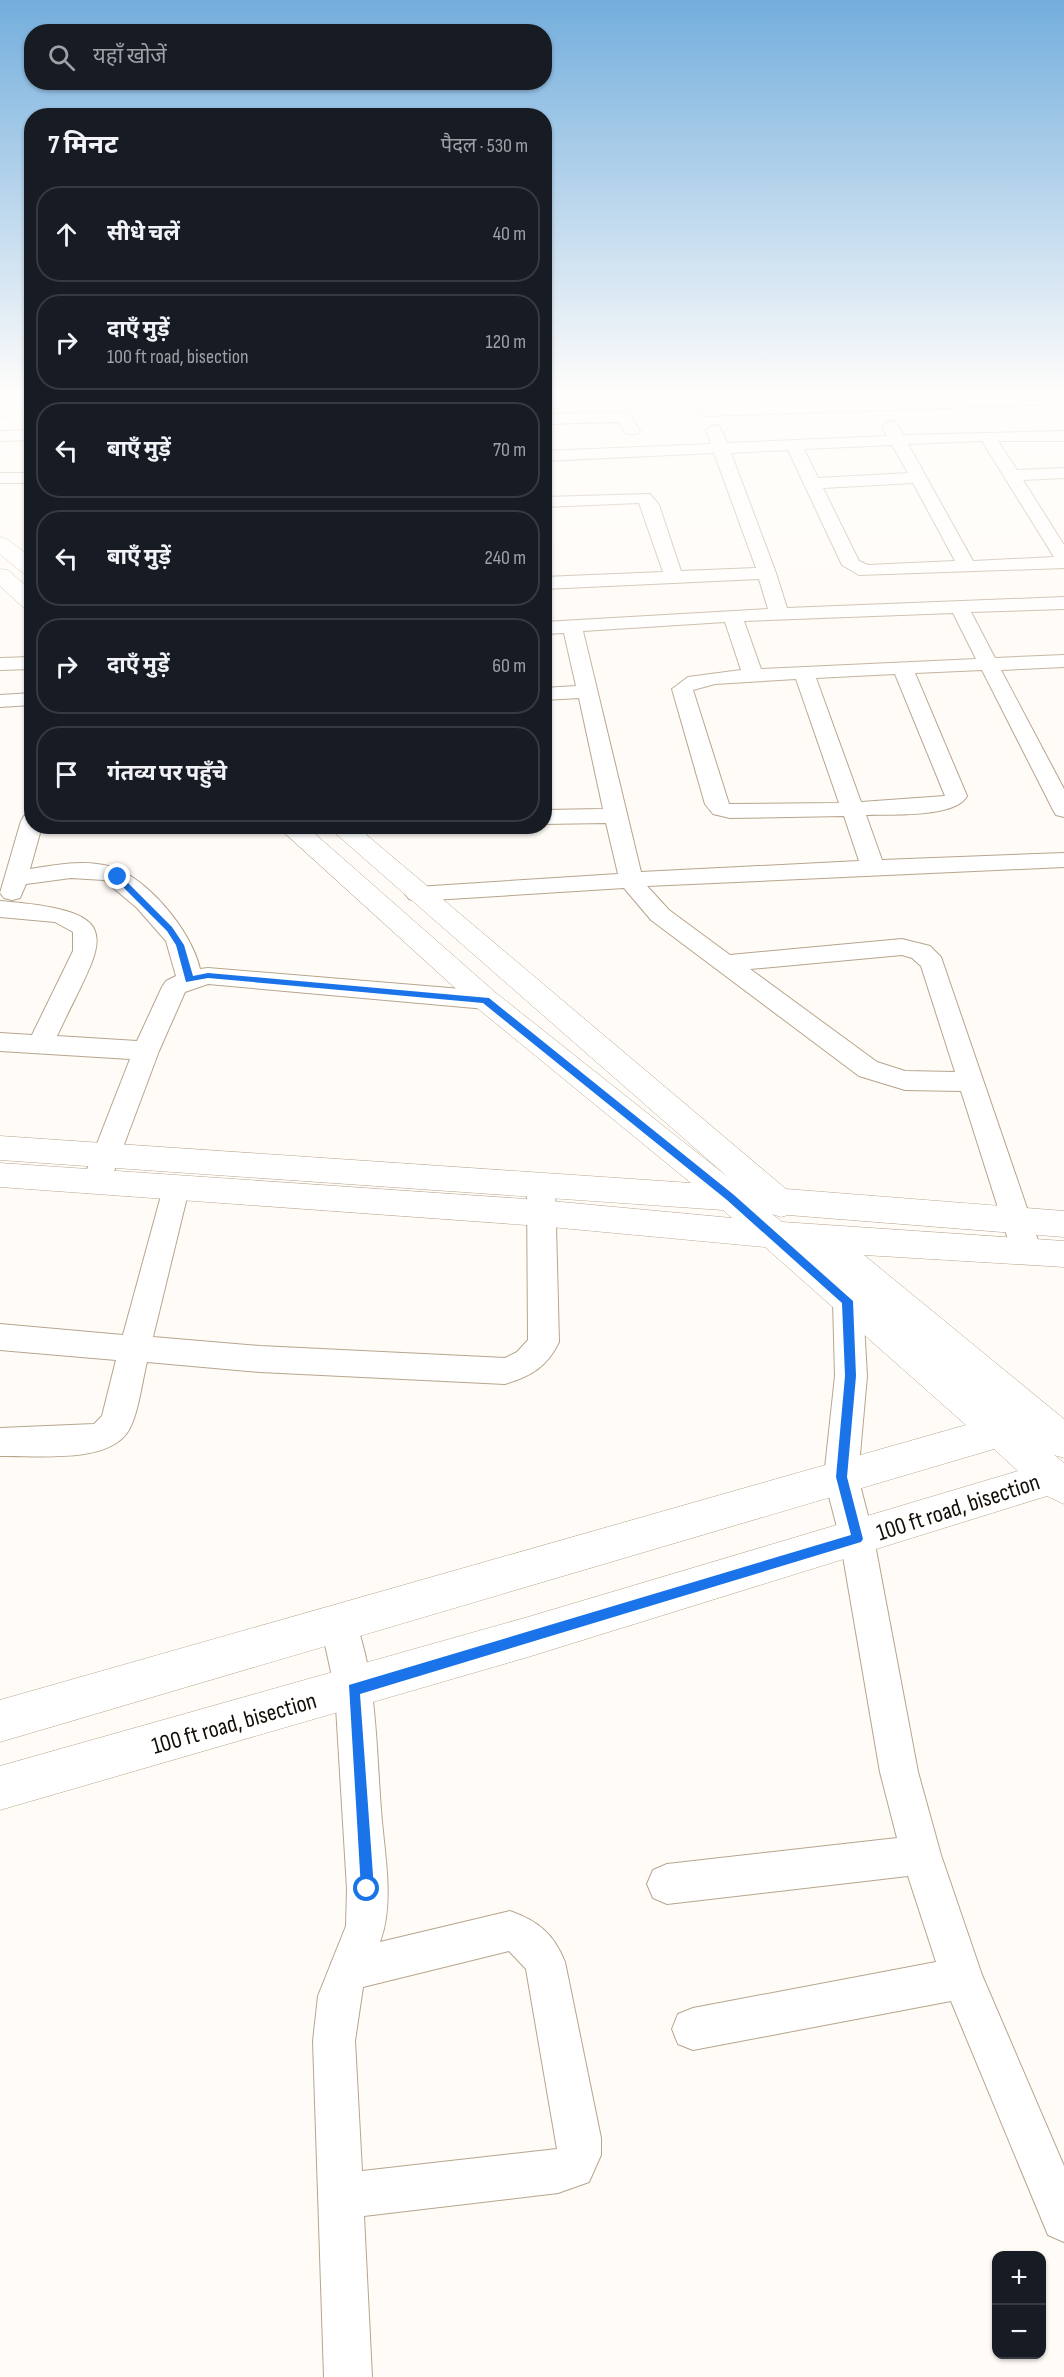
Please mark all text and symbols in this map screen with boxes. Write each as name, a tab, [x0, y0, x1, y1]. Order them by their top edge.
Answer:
search box	[24, 24, 552, 90]
icon: search	[45, 41, 78, 74]
text: यहाँ खोजें	[93, 43, 167, 70]
text: 7 मिनट	[48, 130, 118, 161]
text: पैदल · 530 m	[441, 134, 528, 158]
icon: ahead	[50, 218, 83, 251]
text: सीधे चलें	[107, 220, 180, 247]
text: 40 m	[493, 222, 526, 246]
text: दाएँ मुड़ें	[107, 316, 170, 343]
icon: right	[50, 326, 83, 359]
text: 120 m	[486, 330, 526, 354]
text: 100 ft road, bisection	[107, 345, 249, 369]
icon: left	[50, 434, 83, 467]
text: बाएँ मुड़ें	[107, 436, 171, 463]
text: 70 m	[493, 438, 526, 462]
icon: left	[50, 542, 83, 575]
text: बाएँ मुड़ें	[107, 544, 171, 571]
text: 240 m	[485, 546, 526, 570]
icon: right	[50, 650, 83, 683]
text: दाएँ मुड़ें	[107, 652, 170, 679]
text: 60 m	[492, 654, 526, 678]
icon: arrive	[50, 758, 83, 791]
text: गंतव्य पर पहुँचे	[107, 760, 227, 787]
route end	[104, 863, 130, 889]
street label: 100 ft road, bisection	[873, 1467, 1043, 1548]
street label: 100 ft road, bisection	[148, 1686, 320, 1761]
route start	[353, 1875, 379, 1901]
map controls	[992, 2251, 1046, 2359]
button: +	[992, 2251, 1046, 2305]
button: −	[992, 2305, 1046, 2359]

